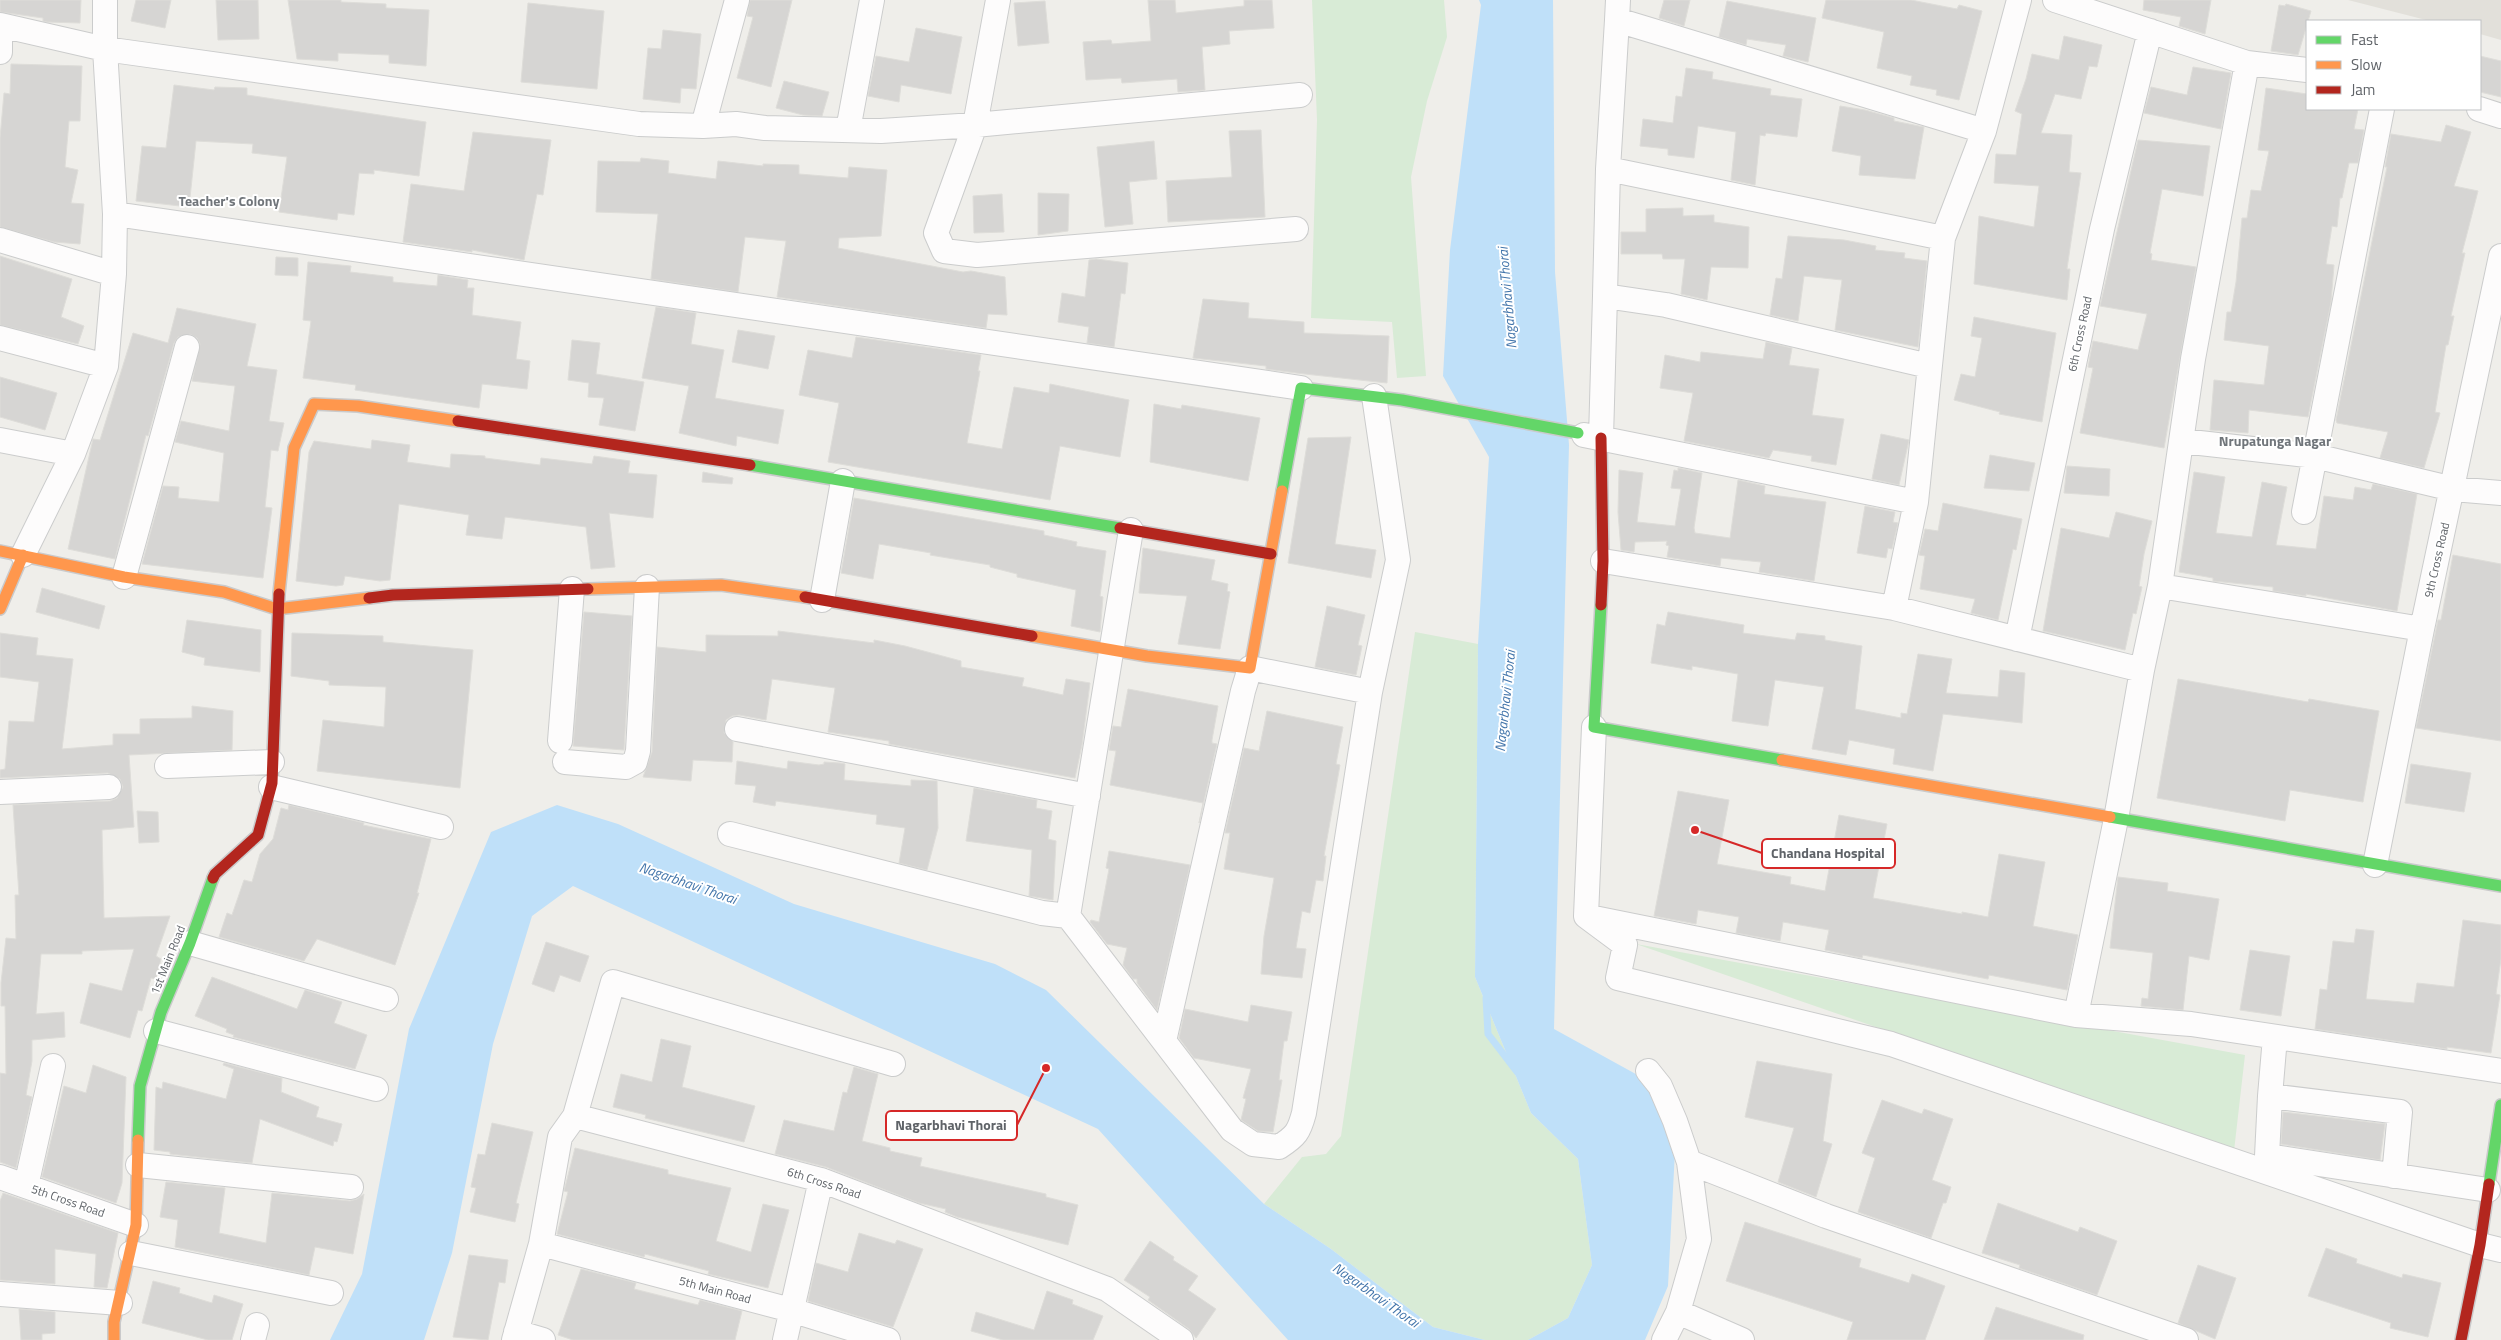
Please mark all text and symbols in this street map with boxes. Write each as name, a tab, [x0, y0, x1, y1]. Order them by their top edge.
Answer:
legend	[2306, 20, 2481, 110]
text: Fast	[2351, 28, 2379, 51]
text: Slow	[2351, 53, 2382, 76]
text: Jam	[2351, 78, 2375, 101]
district label: Teacher's Colony	[179, 190, 279, 211]
water label: Nagarbhavi Thorai	[1491, 244, 1521, 350]
street label: 6th Cross Road	[2062, 294, 2097, 373]
district label: Nrupatunga Nagar	[2219, 430, 2331, 451]
street label: 9th Cross Road	[2419, 520, 2454, 599]
water label: Nagarbhavi Thorai	[1489, 647, 1520, 753]
callout: Chandana Hospital	[1762, 839, 1895, 868]
text: Chandana Hospital	[1771, 842, 1885, 863]
water label: Nagarbhavi Thorai	[637, 856, 742, 910]
street label: 1st Main Road	[145, 922, 190, 997]
callout: Nagarbhavi Thorai	[886, 1111, 1017, 1140]
text: Nagarbhavi Thorai	[895, 1114, 1007, 1135]
street label: 6th Cross Road	[785, 1162, 864, 1203]
street label: 5th Cross Road	[29, 1179, 107, 1222]
water label: Nagarbhavi Thorai	[1329, 1257, 1426, 1334]
street label: 5th Main Road	[677, 1271, 753, 1308]

